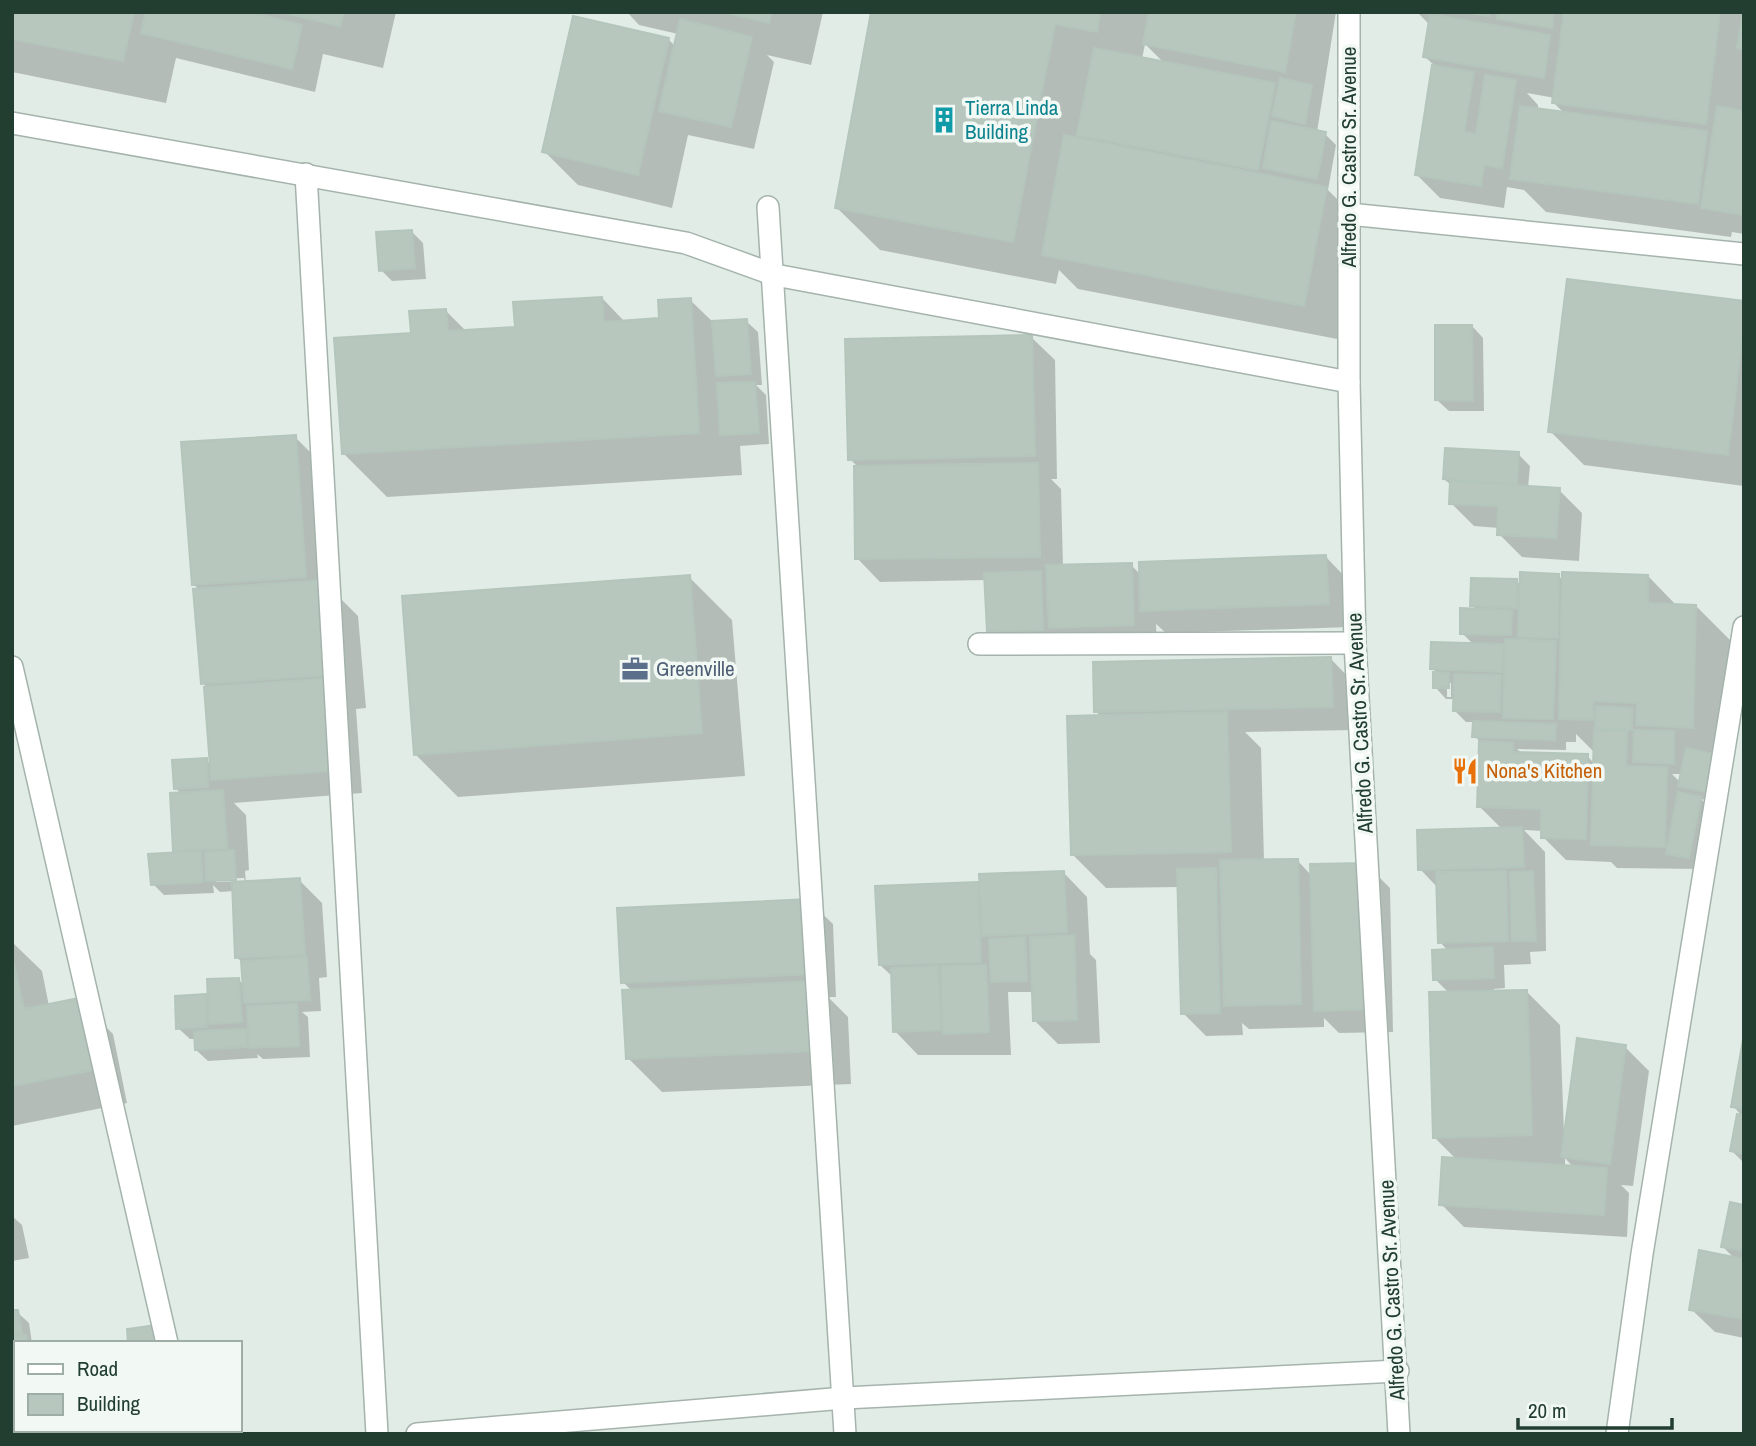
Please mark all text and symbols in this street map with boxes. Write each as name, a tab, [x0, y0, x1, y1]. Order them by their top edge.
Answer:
street label: Alfredo G. Castro Sr. Avenue	[1334, 47, 1363, 268]
place label: Tierra Linda Building	[965, 93, 1059, 146]
building icon: Tierra Linda Building	[929, 105, 959, 135]
street label: Alfredo G. Castro Sr. Avenue	[1339, 612, 1380, 835]
office icon: Greenville	[620, 654, 650, 684]
place label: Greenville	[656, 654, 734, 683]
restaurant icon: Nona's Kitchen	[1450, 756, 1480, 786]
place label: Nona's Kitchen	[1486, 756, 1602, 785]
street label: Alfredo G. Castro Sr. Avenue	[1371, 1179, 1412, 1402]
legend	[14, 1341, 242, 1432]
text: Road	[77, 1354, 118, 1383]
scale bar	[1518, 1386, 1672, 1430]
text: Building	[77, 1389, 141, 1418]
text: 20 m	[1528, 1396, 1566, 1425]

